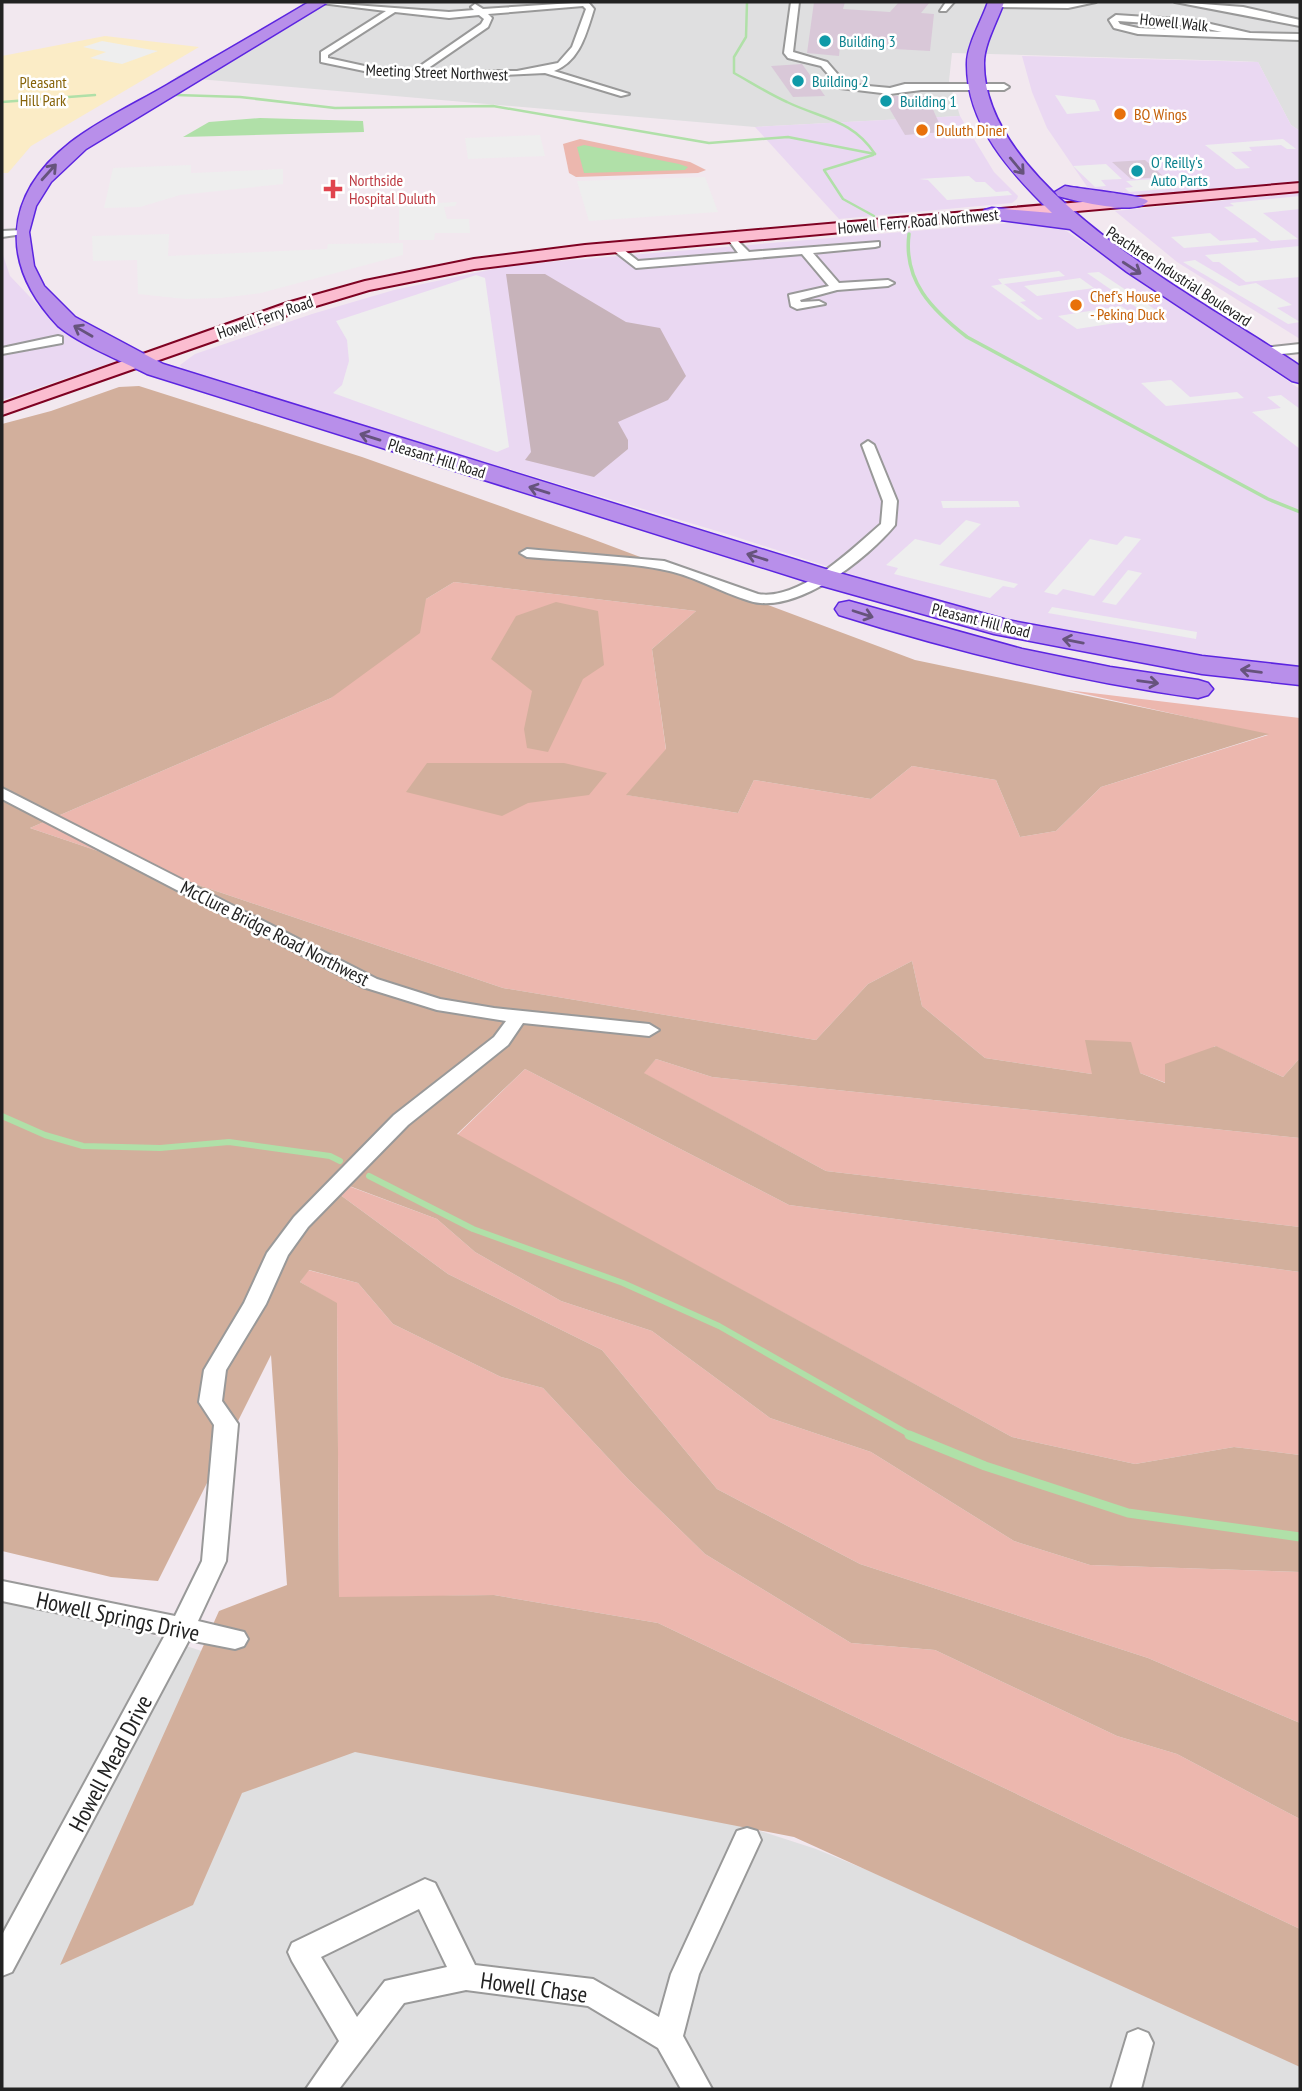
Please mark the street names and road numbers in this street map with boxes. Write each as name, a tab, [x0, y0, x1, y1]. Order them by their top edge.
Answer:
street label: Howell Walk	[1139, 8, 1210, 36]
street label: Meeting Street Northwest	[365, 60, 509, 85]
street label: Howell Ferry Road Northwest	[837, 204, 1000, 238]
street label: Peachtree Industrial Boulevard	[1103, 222, 1255, 330]
street label: Howell Ferry Road	[214, 291, 316, 343]
street label: Pleasant Hill Road	[386, 434, 488, 482]
street label: Pleasant Hill Road	[930, 598, 1032, 642]
street label: McClure Bridge Road Northwest	[177, 875, 374, 991]
street label: Howell Springs Drive	[34, 1585, 202, 1647]
street label: Howell Mead Drive	[62, 1690, 158, 1836]
street label: Howell Chase	[479, 1965, 589, 2009]

